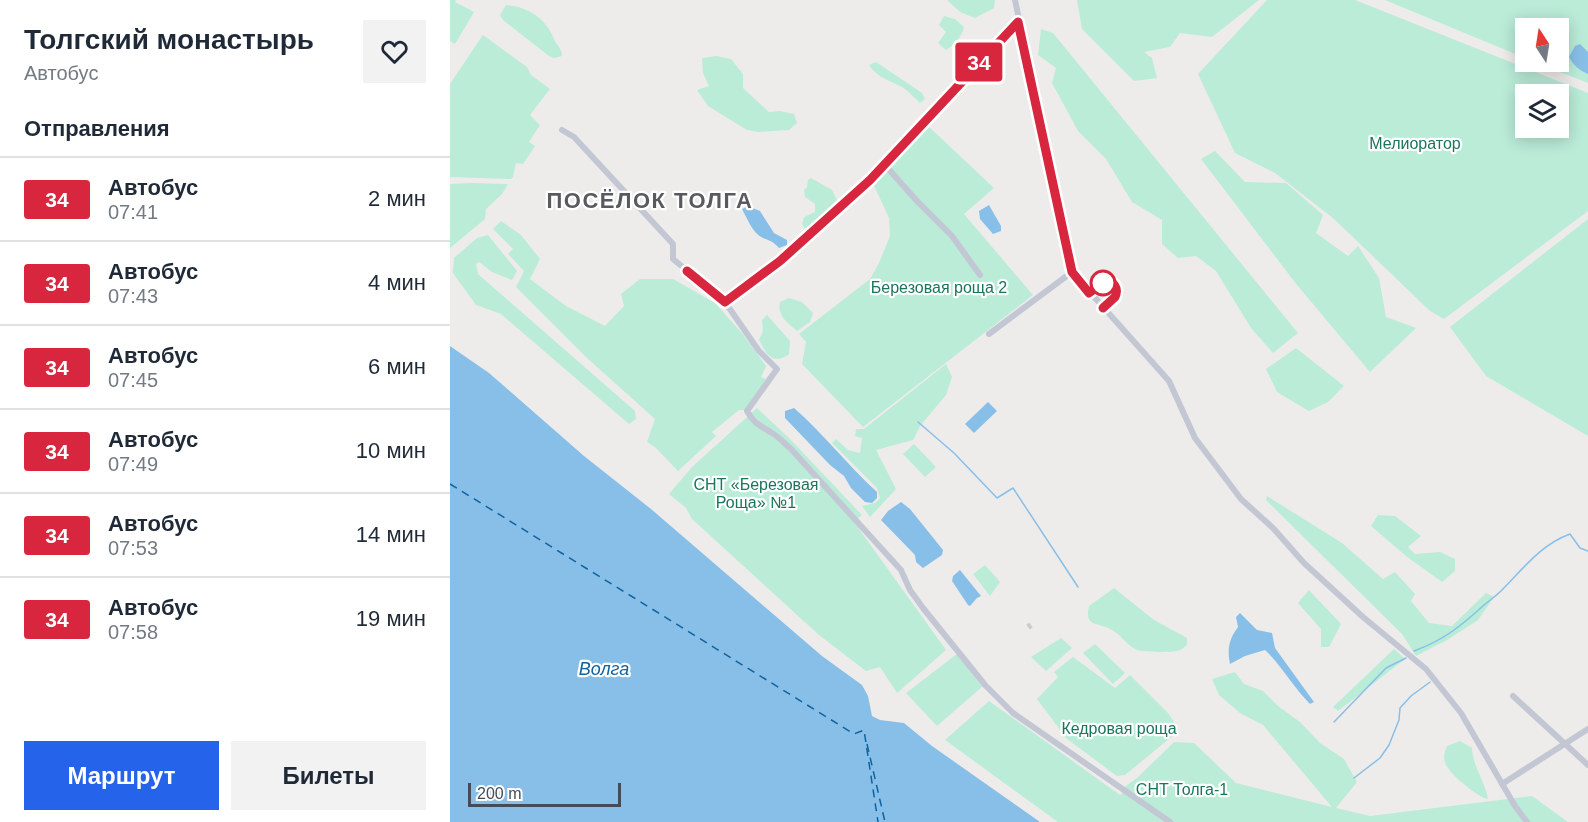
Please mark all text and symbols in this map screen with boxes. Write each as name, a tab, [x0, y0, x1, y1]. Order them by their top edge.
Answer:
north arrow	[1515, 18, 1569, 72]
map controls	[1515, 18, 1569, 138]
button: heart	[363, 20, 426, 83]
text: Толгский монастырь	[24, 24, 314, 55]
line badge: 34	[952, 42, 1006, 82]
text: 34	[967, 51, 991, 74]
text: Автобус	[24, 62, 98, 84]
button: layers	[1515, 84, 1569, 138]
text: Отправления	[24, 116, 170, 141]
park label: Мелиоратор	[1369, 135, 1461, 152]
text: Автобус	[108, 175, 198, 200]
text: 2 мин	[368, 186, 426, 211]
text: 34	[45, 188, 69, 211]
district label: ПОСЁЛОК ТОЛГА	[547, 188, 753, 213]
text: 07:41	[108, 201, 158, 223]
text: Автобус	[108, 259, 198, 284]
text: 4 мин	[368, 270, 426, 295]
unlabelled marker	[1090, 270, 1116, 296]
text: 34	[45, 272, 69, 295]
park label: Березовая роща 2	[871, 279, 1007, 296]
text: 07:43	[108, 285, 158, 307]
text: Автобус	[108, 343, 198, 368]
text: 6 мин	[368, 354, 426, 379]
text: 34	[45, 356, 69, 379]
text: 07:45	[108, 369, 158, 391]
text: Автобус	[108, 427, 198, 452]
text: 10 мин	[356, 438, 426, 463]
text: 34	[45, 440, 69, 463]
text: 07:49	[108, 453, 158, 475]
park label: СНТ «Березовая Роща» №1	[693, 476, 819, 511]
text: Автобус	[108, 511, 198, 536]
text: 14 мин	[356, 522, 426, 547]
text: 34	[45, 524, 69, 547]
text: 07:53	[108, 537, 158, 559]
text: Автобус	[108, 595, 198, 620]
text: 19 мин	[356, 606, 426, 631]
text: 34	[45, 608, 69, 631]
text: 07:58	[108, 621, 158, 643]
water label: Волга	[579, 659, 629, 679]
park label: Кедровая роща	[1061, 720, 1177, 737]
button: Маршрут	[24, 741, 219, 810]
button: Билеты	[231, 741, 426, 810]
scale bar	[468, 780, 621, 808]
park label: СНТ Толга-1	[1136, 781, 1228, 798]
text: 200 m	[477, 785, 521, 802]

